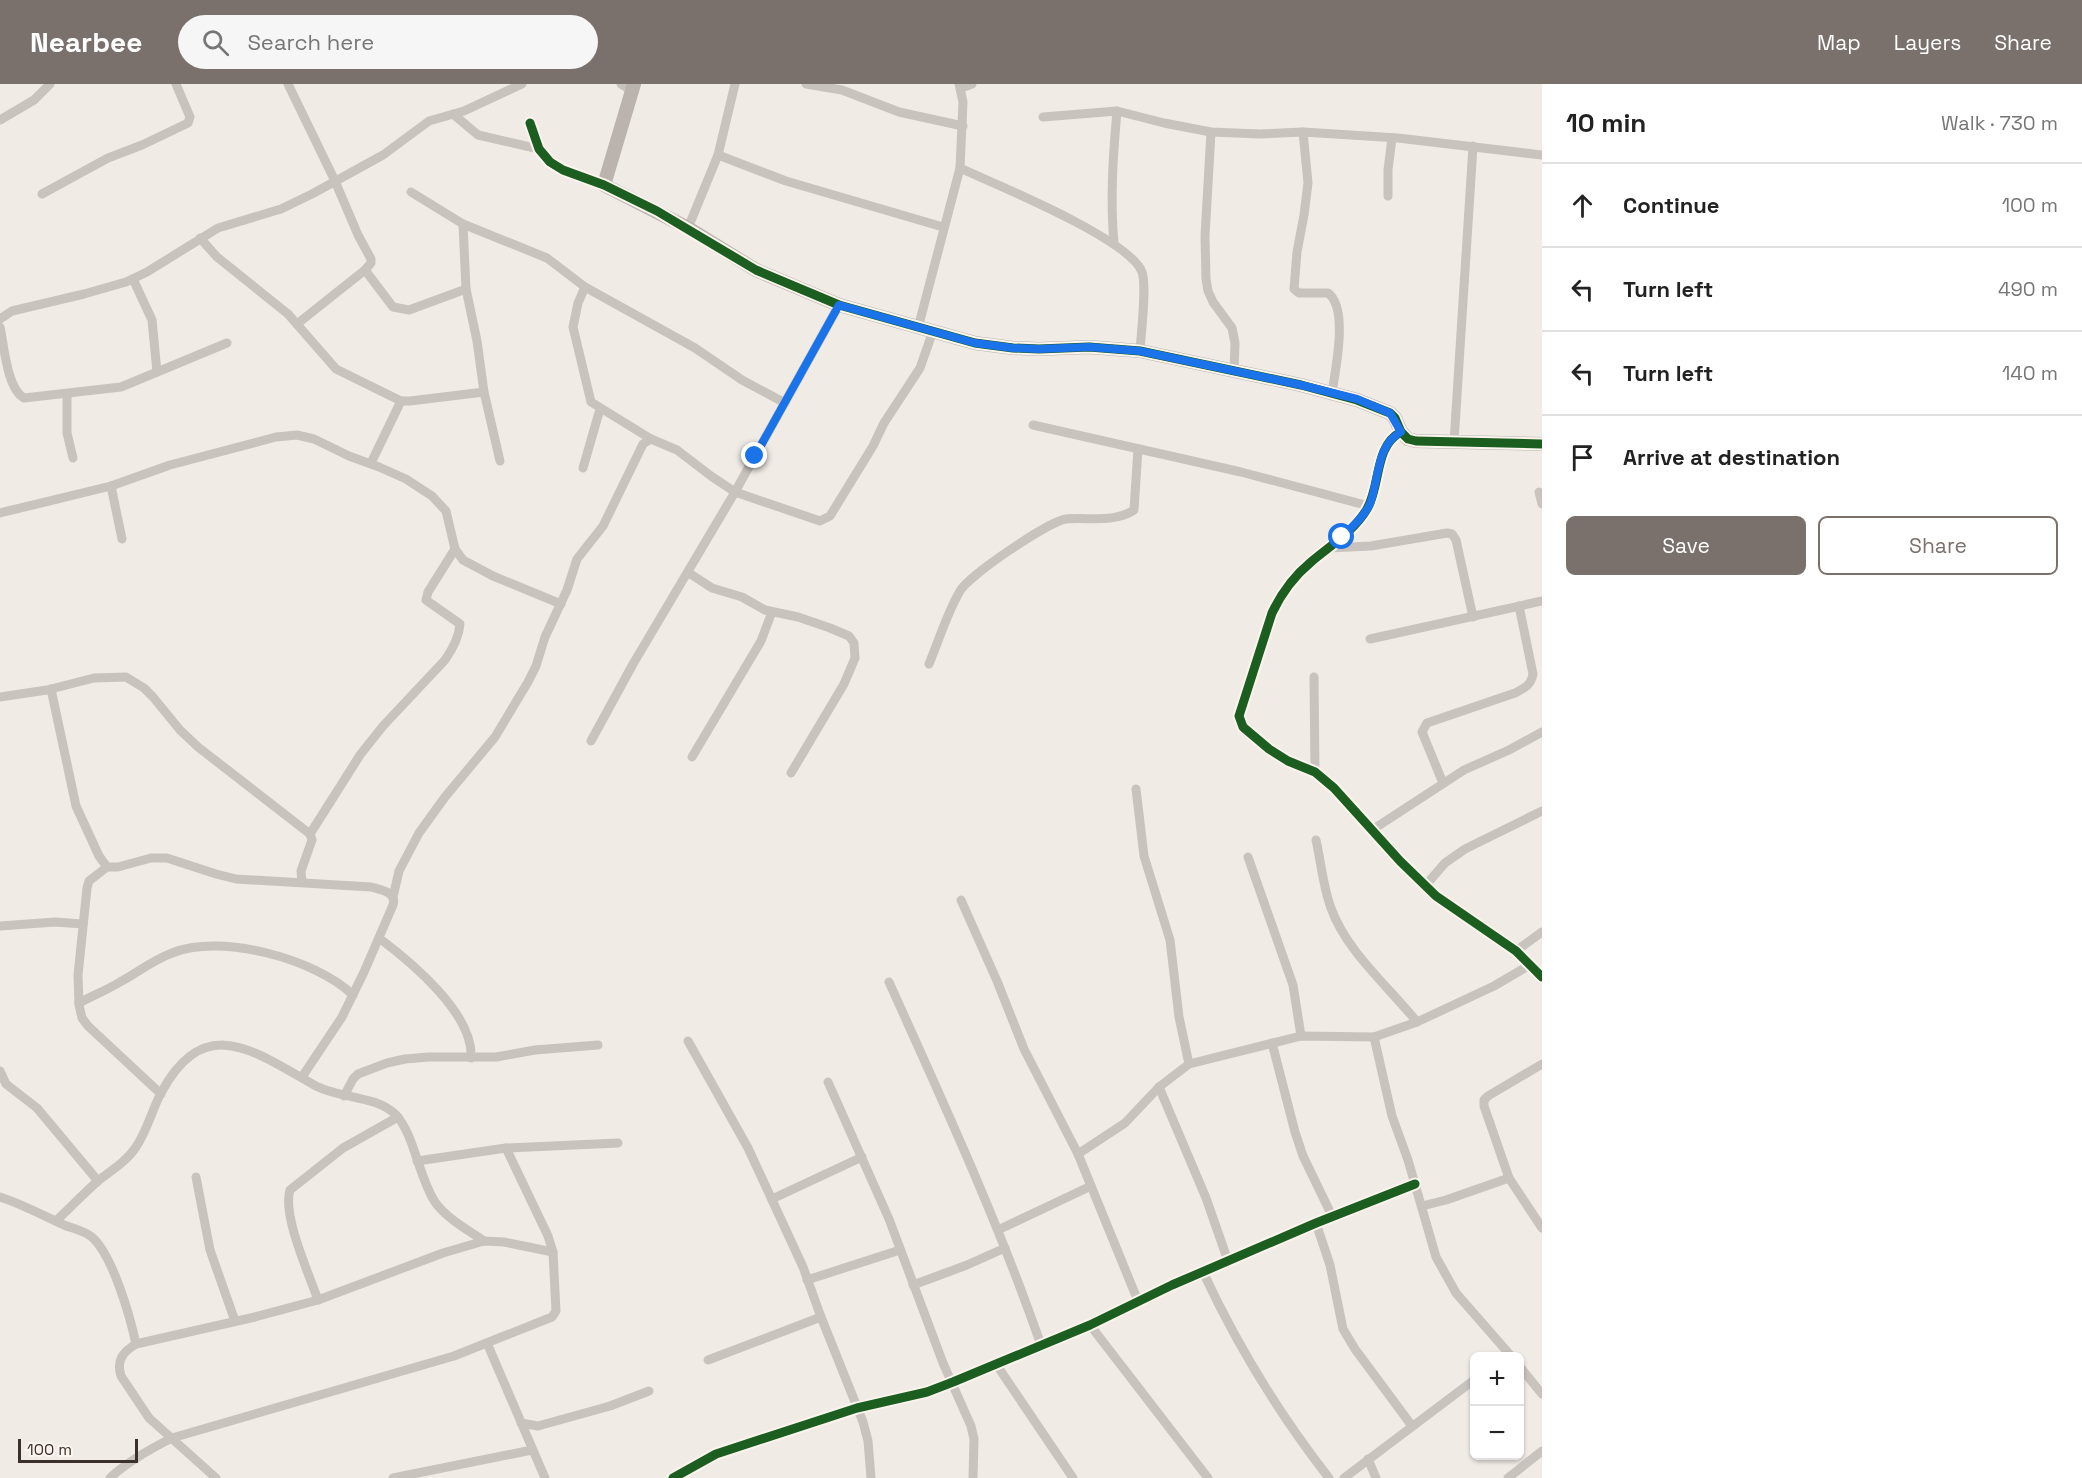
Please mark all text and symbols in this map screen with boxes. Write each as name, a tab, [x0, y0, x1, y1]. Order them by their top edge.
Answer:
search box	[178, 15, 598, 69]
text: Nearbee	[30, 24, 142, 60]
icon: search	[199, 26, 232, 59]
text: Search here	[247, 28, 374, 56]
text: Map	[1817, 29, 1861, 56]
text: Layers	[1894, 29, 1961, 56]
text: Share	[1994, 29, 2052, 56]
text: 10 min	[1566, 106, 1646, 140]
text: Walk · 730 m	[1941, 110, 2058, 136]
icon: ahead	[1566, 189, 1599, 222]
text: Continue	[1623, 191, 1719, 219]
text: 100 m	[2002, 192, 2058, 218]
icon: left	[1566, 273, 1599, 306]
text: Turn left	[1623, 275, 1713, 303]
text: 490 m	[1998, 276, 2058, 302]
icon: left	[1566, 357, 1599, 390]
text: Turn left	[1623, 359, 1713, 387]
text: 140 m	[2002, 360, 2058, 386]
icon: arrive	[1566, 441, 1599, 474]
route end	[741, 442, 767, 468]
text: Arrive at destination	[1623, 443, 1840, 471]
button: Save	[1566, 516, 1806, 575]
button: Share	[1818, 516, 2058, 575]
route start	[1328, 523, 1354, 549]
map controls	[1470, 1352, 1524, 1460]
button: +	[1470, 1352, 1524, 1406]
button: −	[1470, 1406, 1524, 1460]
scale bar	[18, 1436, 138, 1464]
text: 100 m	[27, 1439, 72, 1460]

